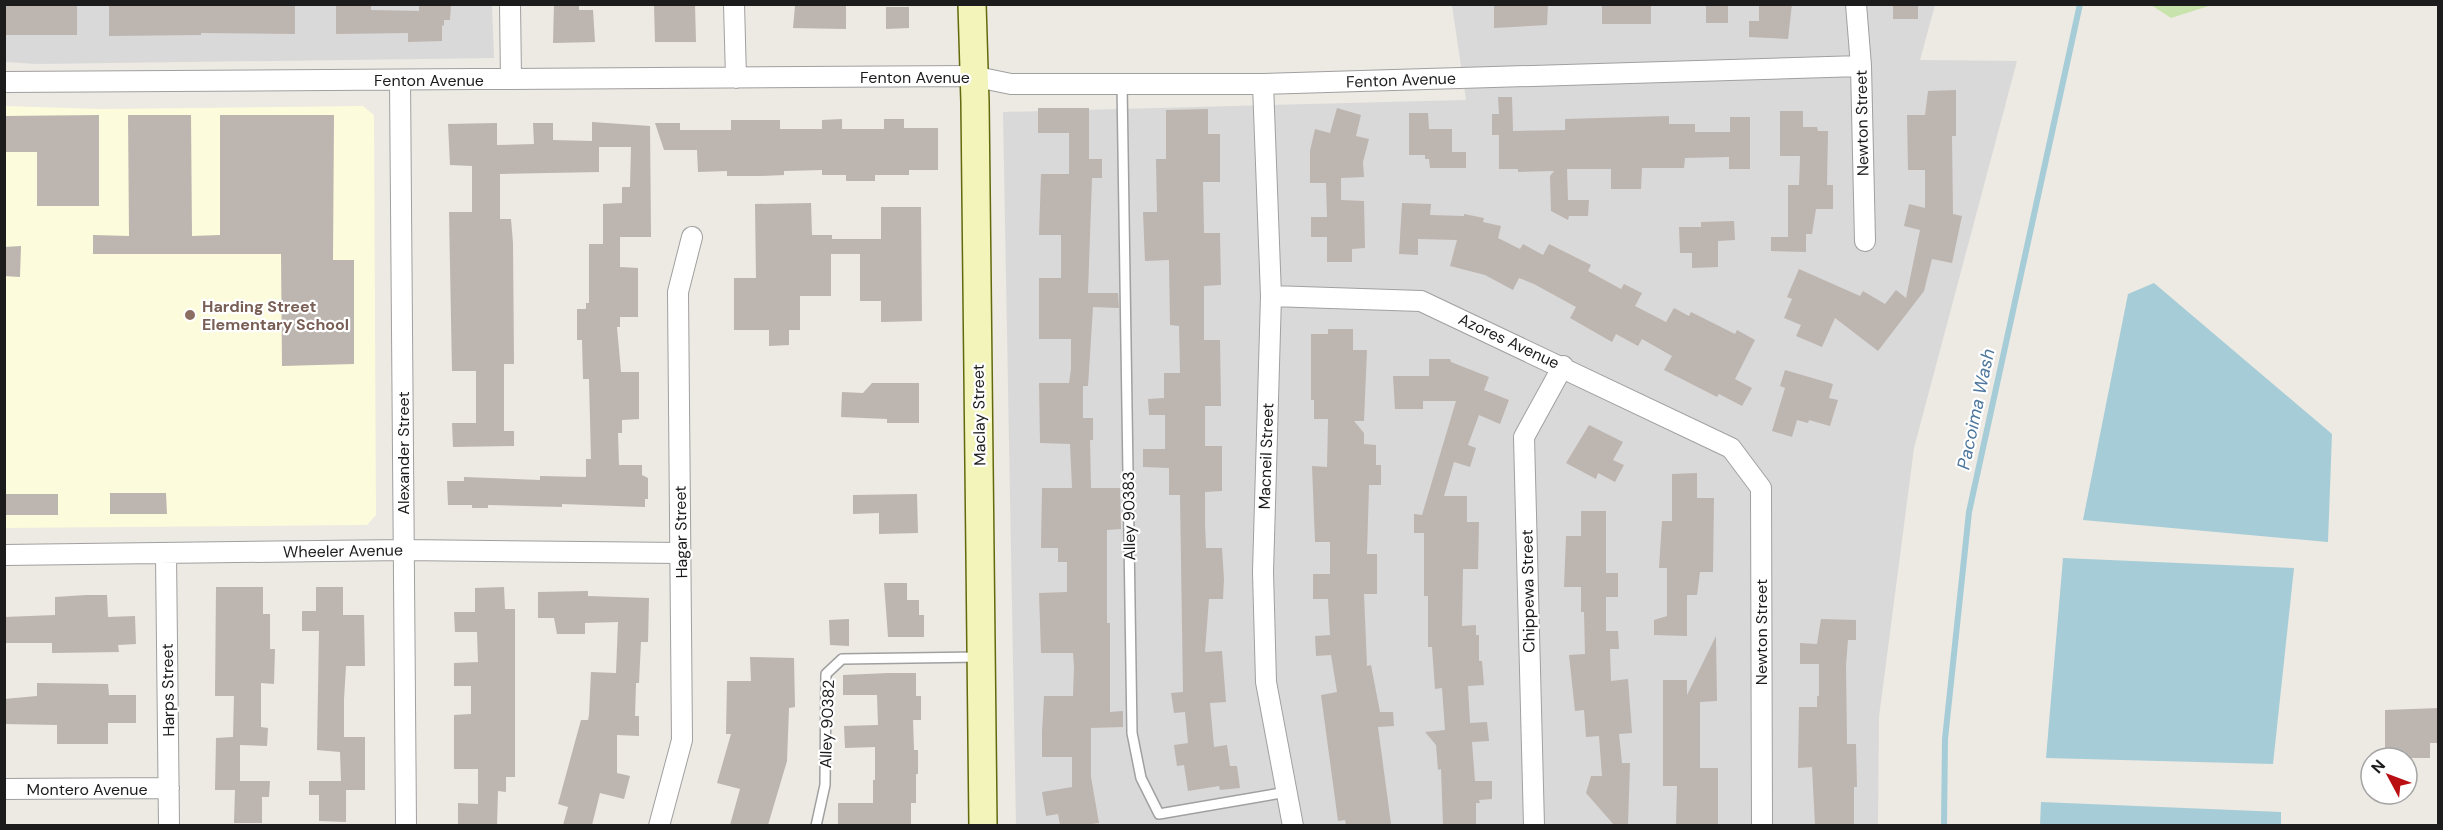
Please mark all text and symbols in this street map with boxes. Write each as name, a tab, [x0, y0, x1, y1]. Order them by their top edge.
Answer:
street label: Fenton Avenue	[860, 67, 970, 88]
street label: Fenton Avenue	[1346, 68, 1456, 92]
street label: Fenton Avenue	[374, 70, 484, 91]
street label: Newton Street	[1851, 70, 1873, 176]
place label: Harding Street Elementary School	[202, 296, 349, 335]
marker: Harding Street Elementary School	[183, 308, 197, 322]
street label: Azores Avenue	[1455, 308, 1563, 374]
water label: Pacoima Wash	[1951, 346, 2001, 472]
street label: Maclay Street	[968, 364, 990, 466]
street label: Alexander Street	[393, 391, 414, 515]
street label: Macneil Street	[1254, 402, 1278, 510]
street label: Alley 90383	[1118, 471, 1140, 561]
street label: Hagar Street	[670, 485, 692, 579]
street label: Chippewa Street	[1516, 529, 1540, 653]
street label: Wheeler Avenue	[283, 539, 403, 563]
street label: Newton Street	[1751, 579, 1772, 685]
street label: Harps Street	[157, 643, 179, 737]
street label: Alley 90382	[815, 679, 839, 769]
north arrow	[2359, 746, 2419, 806]
text: N	[2366, 755, 2390, 778]
street label: Montero Avenue	[27, 779, 148, 800]

